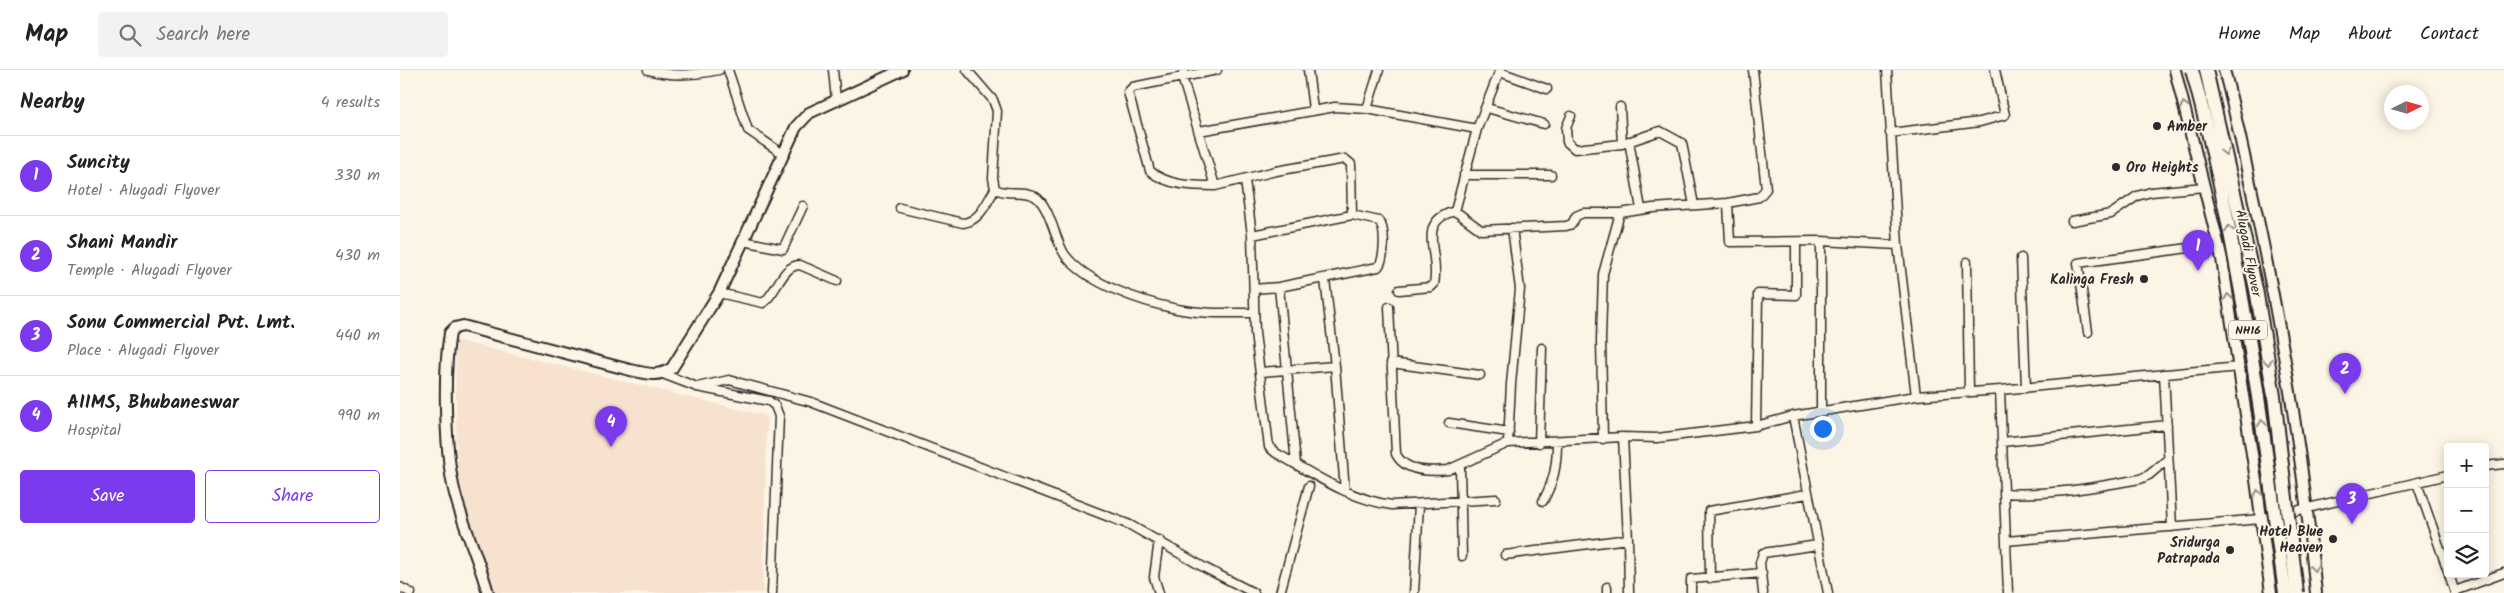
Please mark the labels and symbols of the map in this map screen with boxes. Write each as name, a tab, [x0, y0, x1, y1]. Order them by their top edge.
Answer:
north arrow	[2384, 85, 2429, 130]
one-way arrow	[2179, 101, 2190, 110]
place label: Amber	[2167, 116, 2208, 138]
marker: Amber	[2151, 120, 2163, 132]
one-way arrow	[2219, 147, 2230, 156]
place label: Oro Heights	[2126, 157, 2199, 179]
marker: Oro Heights	[2110, 161, 2122, 173]
street label: Alugadi Flyover	[2229, 208, 2268, 300]
one-way arrow	[2224, 224, 2235, 233]
pin: 1	[2182, 230, 2214, 271]
place label: Kalinga Fresh	[2050, 269, 2134, 291]
marker: Kalinga Fresh	[2138, 273, 2150, 285]
one-way arrow	[2223, 293, 2234, 301]
road number: NH16	[2229, 320, 2267, 340]
pin: 2	[2329, 353, 2361, 394]
one-way arrow	[2263, 358, 2273, 367]
pin: 4	[595, 406, 627, 447]
your location	[1810, 416, 1836, 442]
one-way arrow	[2258, 419, 2268, 428]
pin: 3	[2336, 483, 2368, 524]
one-way arrow	[2253, 488, 2264, 496]
place label: Hotel Blue Heaven	[2259, 521, 2323, 559]
place label: Sridurga Patrapada	[2157, 532, 2220, 570]
marker: Hotel Blue Heaven	[2327, 533, 2339, 545]
marker: Sridurga Patrapada	[2224, 544, 2236, 556]
one-way arrow	[2308, 565, 2319, 573]

